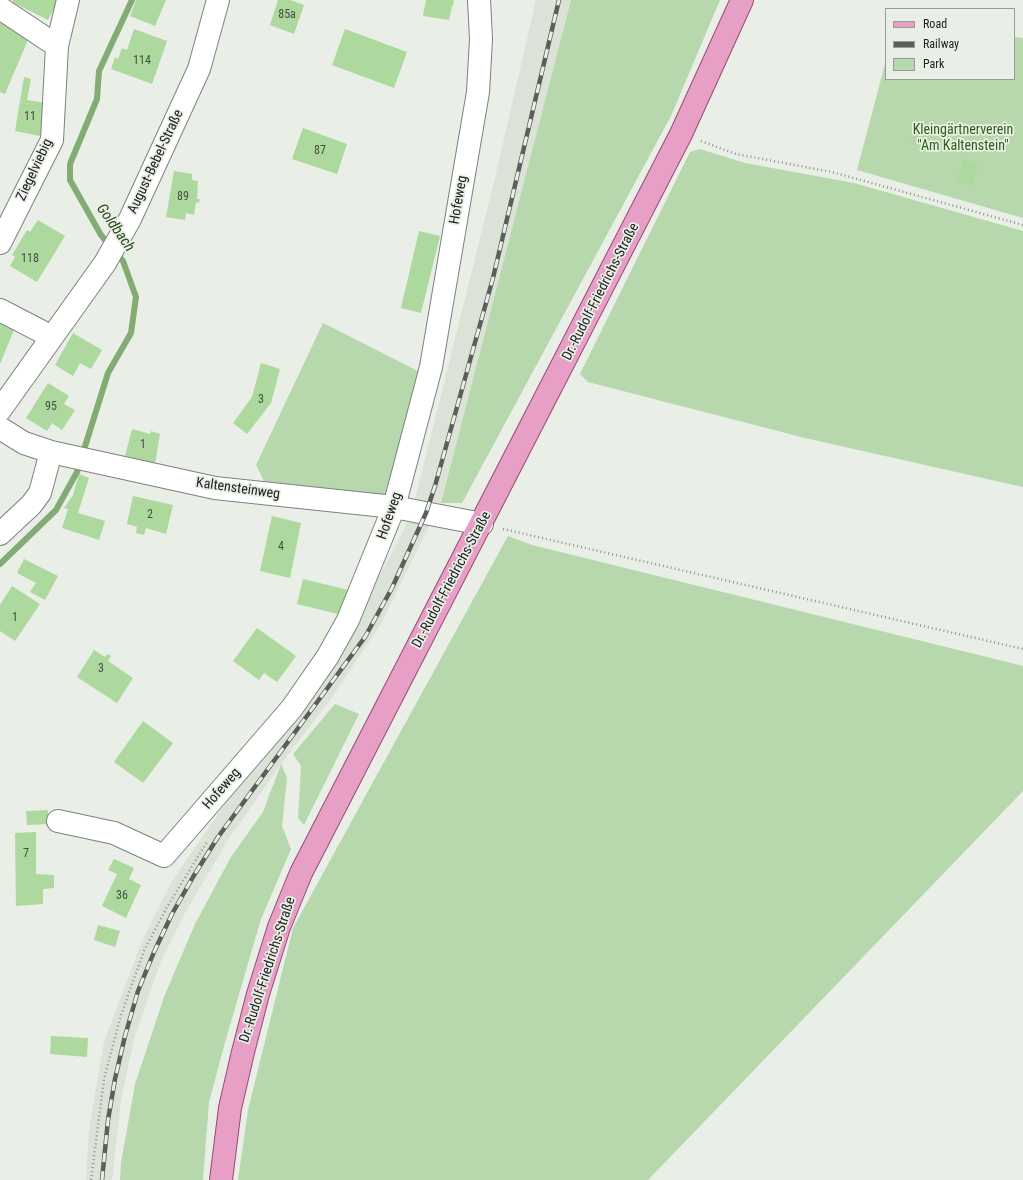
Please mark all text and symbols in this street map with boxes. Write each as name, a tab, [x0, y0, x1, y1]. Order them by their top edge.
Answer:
house number: 85a	[278, 8, 296, 22]
legend	[885, 8, 1015, 80]
text: Road	[923, 17, 947, 31]
text: Railway	[923, 37, 959, 51]
house number: 114	[133, 54, 151, 68]
text: Park	[923, 57, 944, 71]
street label: August-Bebel-Straße	[125, 107, 187, 217]
house number: 11	[24, 110, 36, 124]
park label: Kleingärtnerverein "Am Kaltenstein"	[913, 122, 1013, 154]
street label: Ziegelviebig	[13, 136, 57, 204]
house number: 87	[314, 144, 326, 158]
street label: Hofeweg	[446, 174, 472, 226]
house number: 89	[177, 190, 189, 204]
water label: Goldbach	[92, 201, 138, 255]
street label: Dr.-Rudolf-Friedrichs-Straße	[559, 220, 643, 364]
house number: 118	[21, 252, 39, 266]
house number: 3	[258, 393, 264, 407]
house number: 95	[45, 400, 57, 414]
house number: 1	[140, 438, 146, 452]
street label: Kaltensteinweg	[195, 475, 281, 503]
street label: Hofeweg	[374, 490, 406, 542]
house number: 2	[147, 508, 153, 522]
street label: Dr.-Rudolf-Friedrichs-Straße	[409, 509, 495, 651]
house number: 4	[278, 540, 284, 554]
house number: 1	[12, 611, 18, 625]
house number: 3	[98, 662, 104, 676]
street label: Hofeweg	[200, 765, 244, 813]
house number: 7	[23, 847, 29, 861]
house number: 36	[116, 889, 128, 903]
street label: Dr.-Rudolf-Friedrichs-Straße	[237, 895, 299, 1045]

